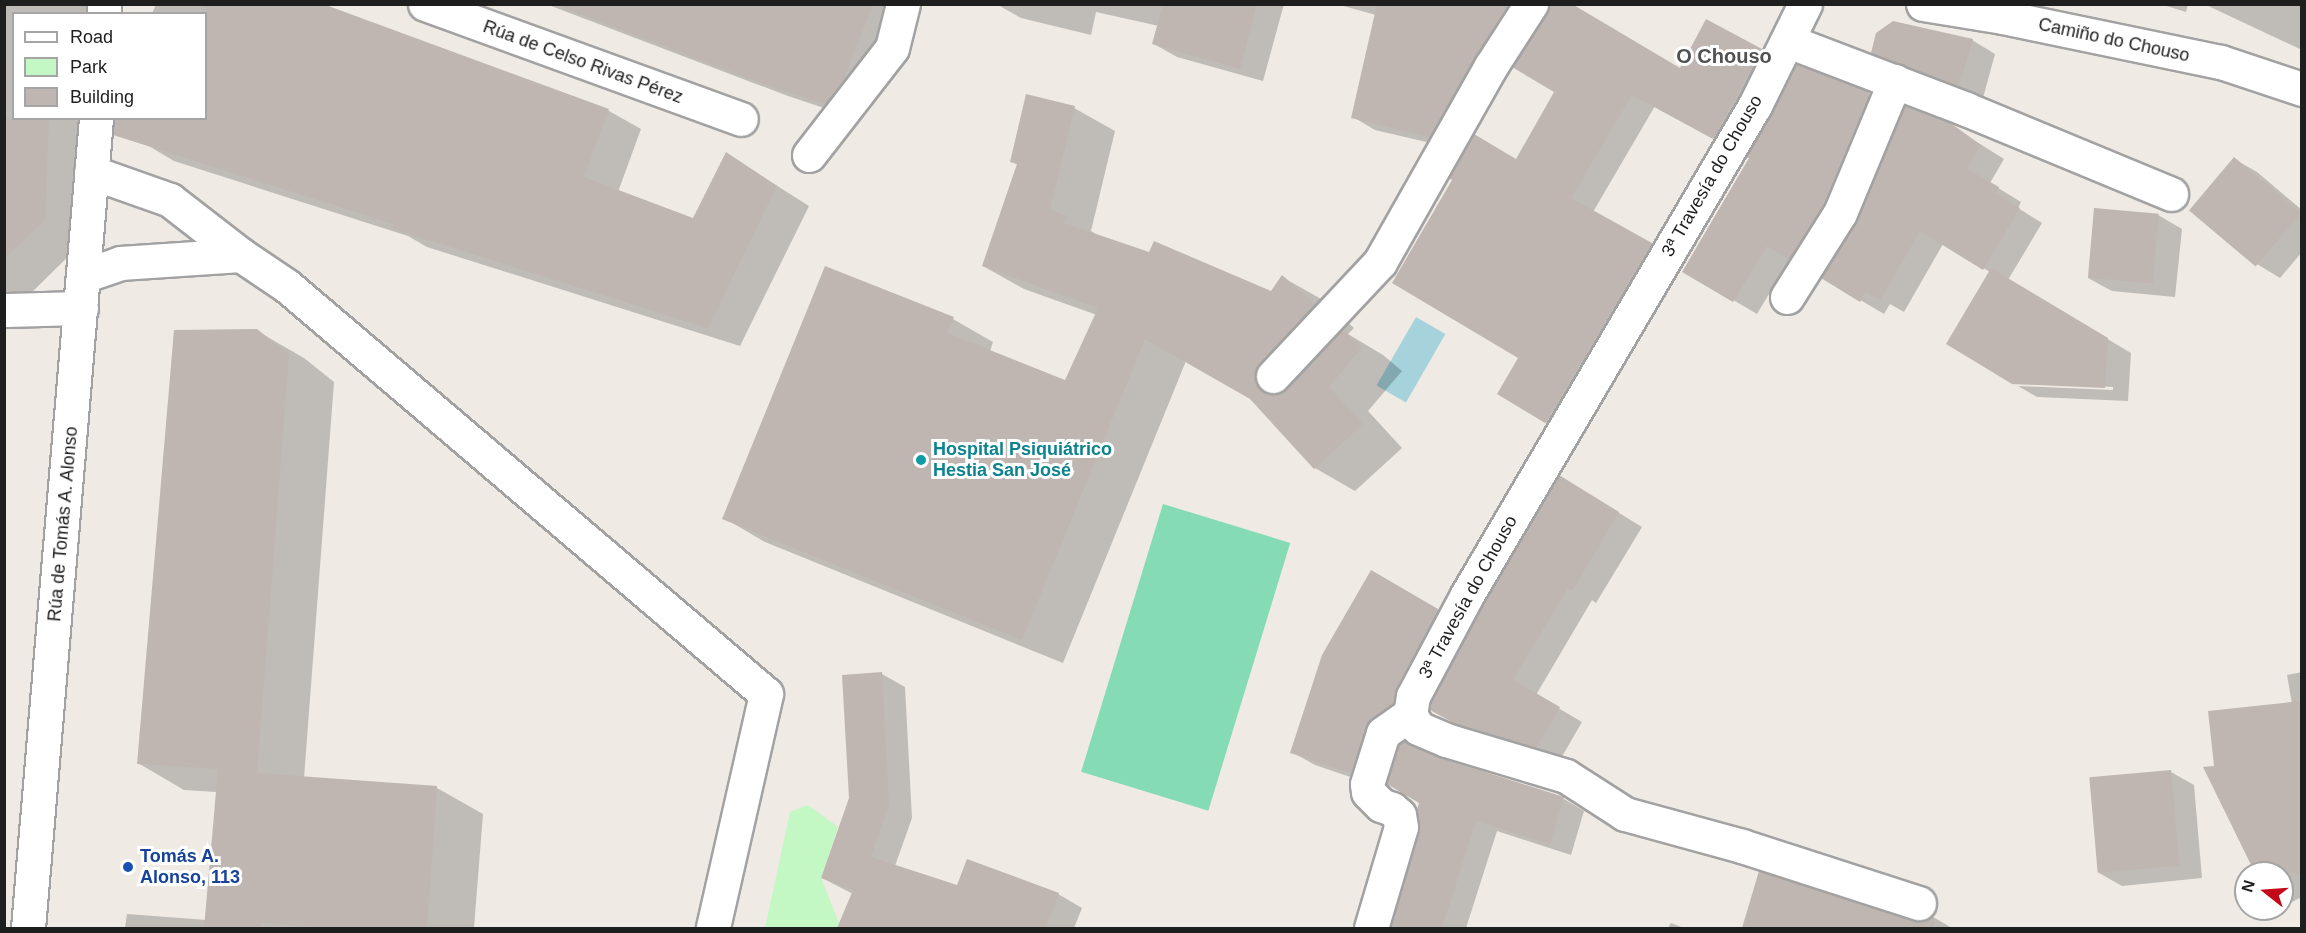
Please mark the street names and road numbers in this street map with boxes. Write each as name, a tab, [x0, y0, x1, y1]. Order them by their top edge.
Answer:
street label: Camiño do Chouso	[2036, 13, 2192, 67]
street label: Rúa de Celso Rivas Pérez	[480, 16, 686, 108]
street label: 3ª Travesía do Chouso	[1657, 91, 1767, 261]
street label: Rúa de Tomás A. Alonso	[44, 424, 82, 624]
street label: 3ª Travesía do Chouso	[1414, 512, 1522, 682]

